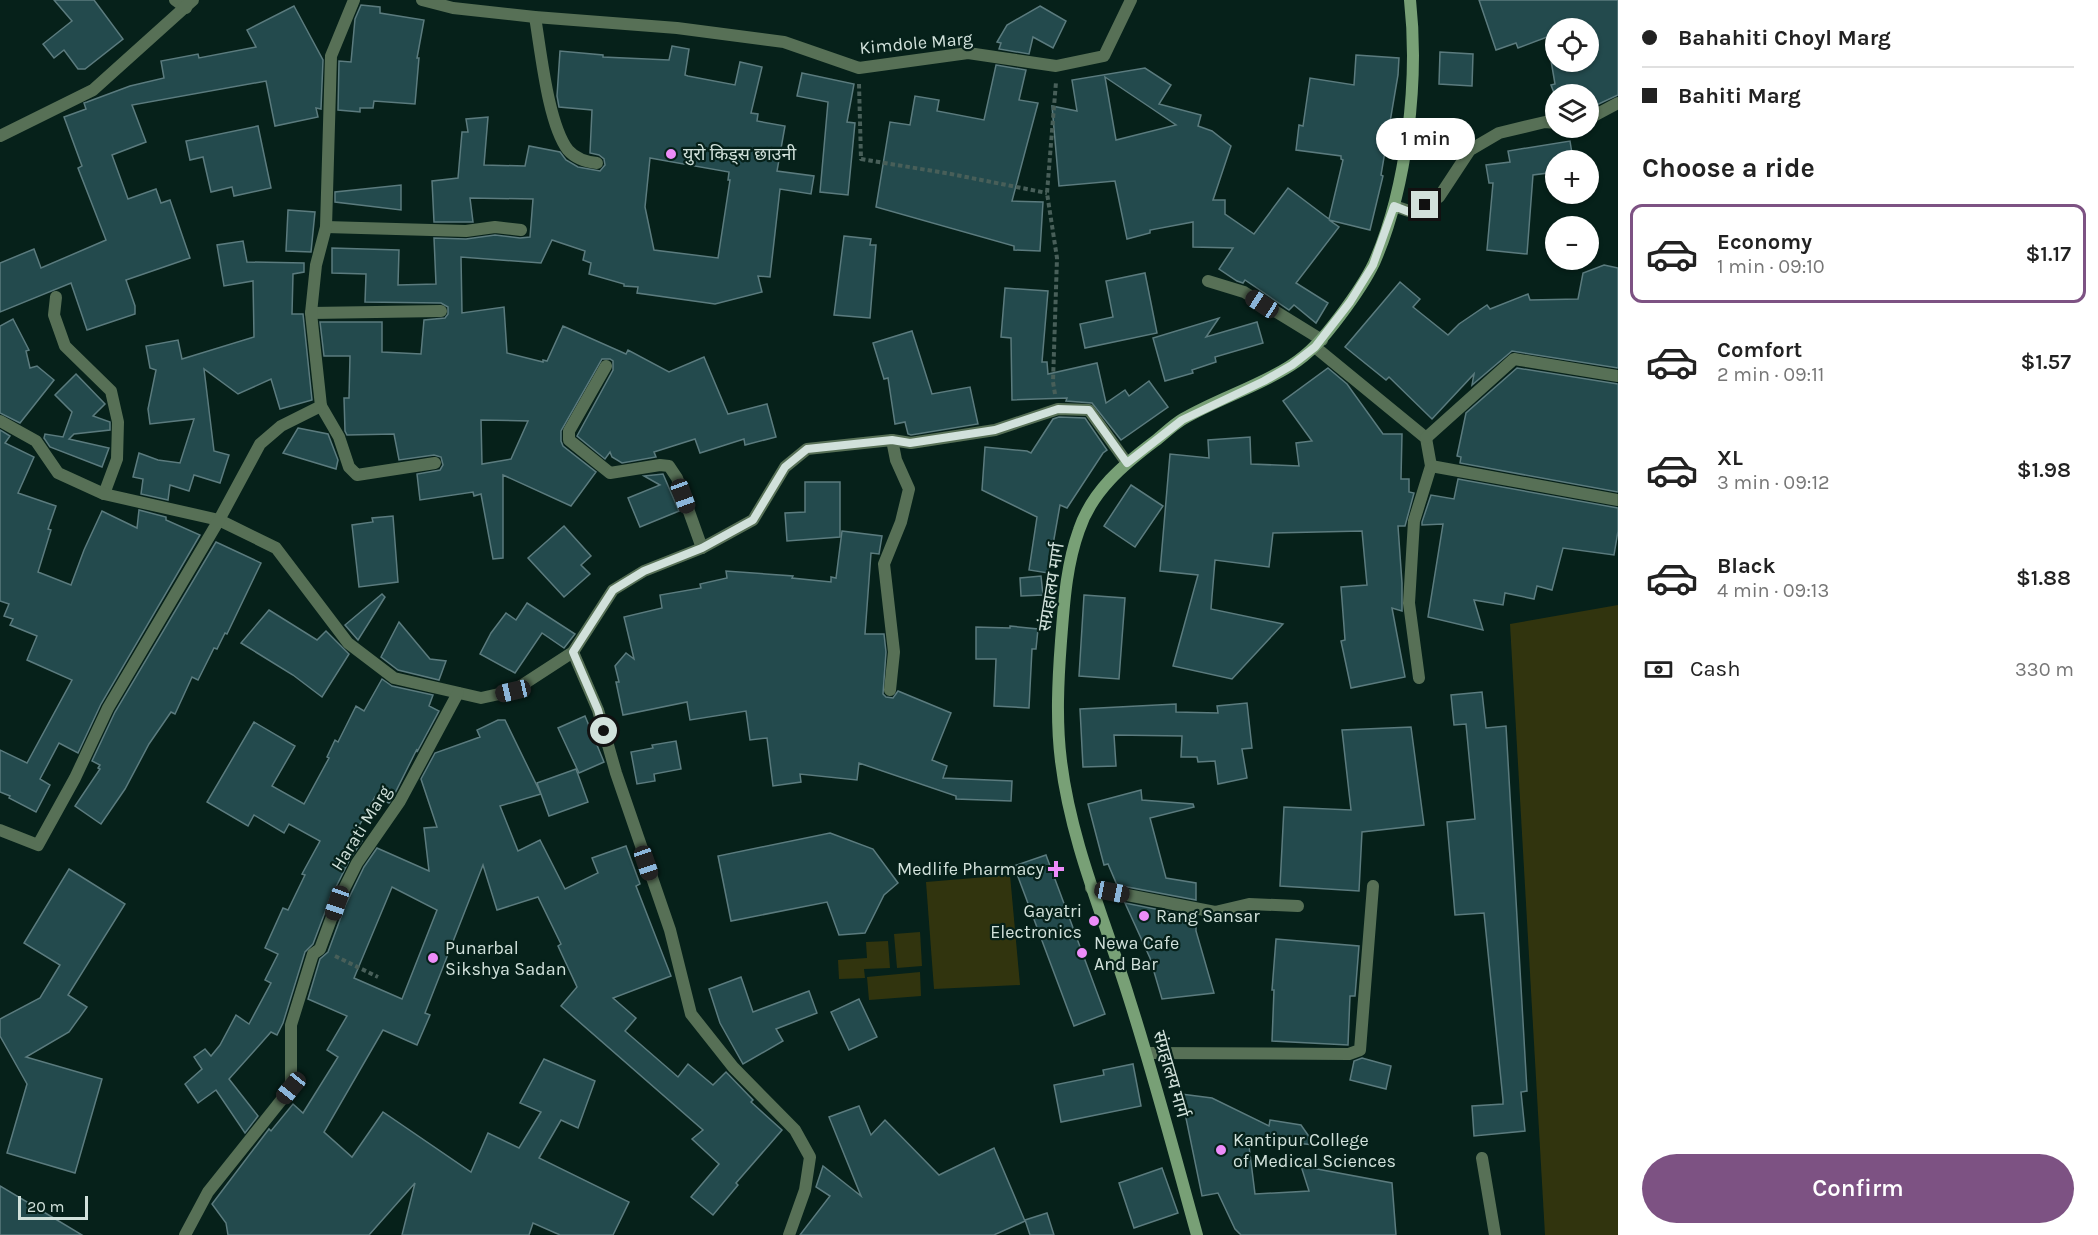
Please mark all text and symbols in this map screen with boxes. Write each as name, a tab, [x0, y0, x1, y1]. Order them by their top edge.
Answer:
map controls	[1545, 18, 1599, 270]
button: locate	[1545, 18, 1599, 72]
text: Bahahiti Choyl Marg	[1678, 25, 1891, 51]
street label: Kimdole Marg	[858, 27, 974, 59]
text: Bahiti Marg	[1678, 83, 1801, 109]
button: layers	[1545, 84, 1599, 138]
callout: 1 min	[1376, 118, 1474, 160]
text: 1 min	[1401, 127, 1450, 150]
place label: युरो किड्स छाउनी	[683, 143, 796, 166]
marker: युरो किड्स छाउनी	[664, 147, 678, 161]
button: +	[1545, 150, 1599, 204]
text: Choose a ride	[1642, 152, 1815, 184]
route end	[1411, 191, 1438, 218]
button: −	[1545, 216, 1599, 270]
icon: car	[1645, 227, 1699, 281]
text: Economy	[1717, 229, 1812, 255]
text: $1.17	[2026, 241, 2071, 267]
text: 1 min · 09:10	[1717, 255, 1825, 278]
car	[1242, 287, 1282, 321]
icon: car	[1645, 335, 1699, 389]
text: Comfort	[1717, 337, 1802, 363]
text: $1.57	[2021, 349, 2071, 375]
text: 2 min · 09:11	[1717, 363, 1824, 386]
icon: car	[1645, 443, 1699, 497]
text: XL	[1717, 445, 1743, 471]
text: $1.98	[2017, 457, 2071, 483]
text: 3 min · 09:12	[1717, 471, 1830, 494]
car	[668, 476, 698, 516]
street label: संग्रहालय मार्ग	[1033, 540, 1069, 633]
icon: car	[1645, 551, 1699, 605]
text: Black	[1717, 553, 1776, 579]
text: $1.88	[2016, 565, 2071, 591]
text: 4 min · 09:13	[1717, 579, 1829, 602]
icon: cash	[1642, 653, 1675, 686]
text: Cash	[1690, 656, 1740, 682]
text: 330 m	[2015, 658, 2074, 681]
car	[493, 678, 533, 704]
route start	[590, 717, 617, 744]
street label: Harati Marg	[326, 781, 396, 875]
car	[632, 843, 660, 883]
place label: Medlife Pharmacy	[897, 858, 1045, 880]
marker: Medlife Pharmacy	[1049, 862, 1063, 876]
car	[1093, 880, 1131, 904]
car	[323, 883, 351, 923]
place label: Gayatri Electronics	[990, 900, 1082, 943]
place label: Rang Sansar	[1156, 905, 1260, 927]
marker: Rang Sansar	[1137, 909, 1151, 923]
marker: Gayatri Electronics	[1087, 914, 1101, 928]
place label: Newa Cafe And Bar	[1094, 932, 1179, 975]
place label: Punarbal Sikshya Sadan	[445, 937, 567, 980]
marker: Newa Cafe And Bar	[1075, 946, 1089, 960]
marker: Punarbal Sikshya Sadan	[426, 951, 440, 965]
street label: संग्रहालय मार्ग	[1148, 1028, 1194, 1121]
car	[273, 1068, 309, 1108]
place label: Kantipur College of Medical Sciences	[1233, 1129, 1396, 1172]
marker: Kantipur College of Medical Sciences	[1214, 1143, 1228, 1157]
button: Confirm	[1642, 1154, 2074, 1223]
scale bar	[18, 1193, 88, 1220]
text: 20 m	[27, 1197, 65, 1216]

